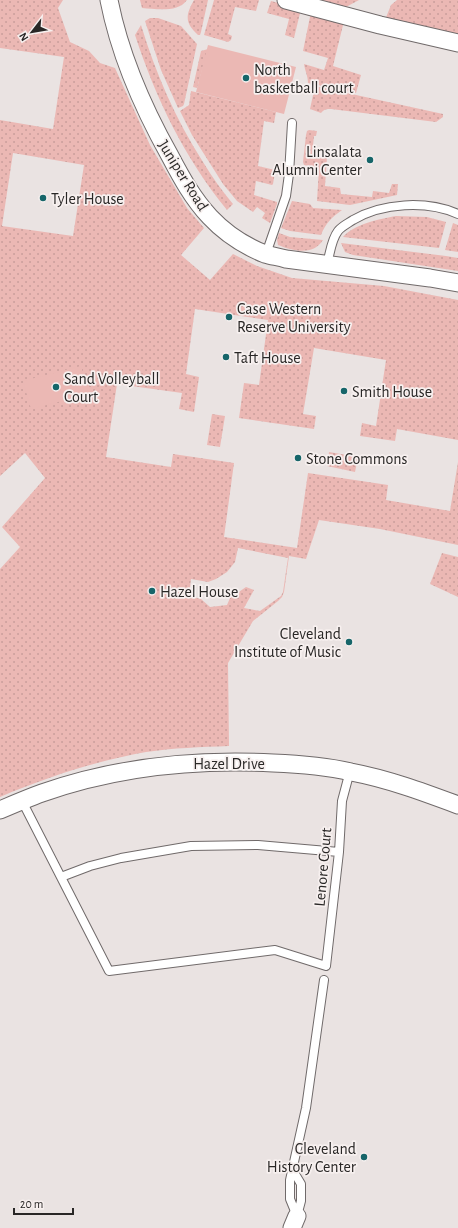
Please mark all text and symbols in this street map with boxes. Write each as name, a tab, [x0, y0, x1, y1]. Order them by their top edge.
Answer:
north arrow	[12, 12, 52, 52]
text: N	[17, 31, 31, 43]
place label: North basketball court	[254, 62, 354, 96]
marker: North basketball court	[241, 73, 251, 83]
street label: Juniper Road	[155, 137, 211, 214]
place label: Linsalata Alumni Center	[272, 144, 363, 178]
marker: Linsalata Alumni Center	[365, 155, 375, 165]
place label: Tyler House	[51, 191, 124, 208]
marker: Tyler House	[38, 193, 48, 203]
place label: Case Western Reserve University	[237, 301, 351, 336]
marker: Case Western Reserve University	[224, 312, 234, 322]
place label: Taft House	[234, 350, 301, 366]
marker: Taft House	[221, 352, 231, 362]
place label: Sand Volleyball Court	[64, 371, 159, 405]
marker: Sand Volleyball Court	[51, 382, 61, 392]
place label: Smith House	[352, 384, 432, 400]
marker: Smith House	[339, 386, 349, 396]
place label: Stone Commons	[306, 451, 407, 467]
marker: Stone Commons	[293, 453, 303, 463]
place label: Hazel House	[160, 584, 238, 600]
marker: Hazel House	[147, 586, 157, 596]
place label: Cleveland Institute of Music	[234, 626, 341, 660]
marker: Cleveland Institute of Music	[344, 637, 354, 647]
street label: Hazel Drive	[193, 756, 265, 772]
street label: Lenore Court	[312, 827, 334, 907]
place label: Cleveland History Center	[267, 1141, 357, 1176]
marker: Cleveland History Center	[359, 1152, 369, 1162]
scale bar	[14, 1190, 73, 1216]
text: 20 m	[20, 1198, 43, 1210]

